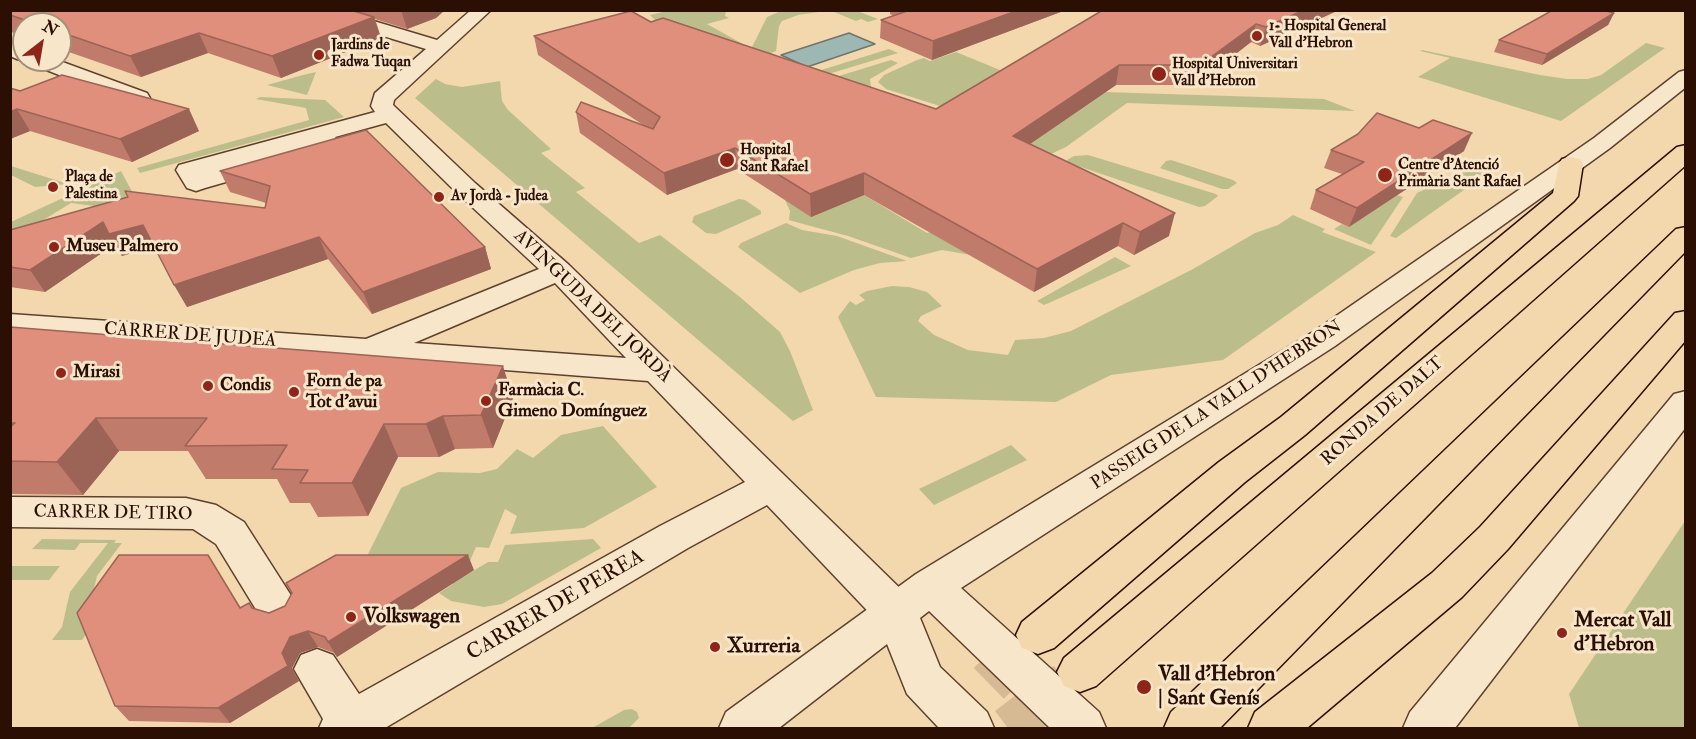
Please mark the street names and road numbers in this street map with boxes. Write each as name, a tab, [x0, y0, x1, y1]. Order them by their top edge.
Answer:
street label: AVINGUDA DEL JORDÀ	[509, 226, 675, 388]
street label: PASSEIG DE LA VALL D'HEBRON	[1087, 317, 1347, 495]
street label: CARRER DE JUDEA	[103, 319, 277, 353]
street label: RONDA DE DALT	[1317, 353, 1449, 471]
street label: CARRER DE TIRO	[33, 502, 193, 526]
street label: CARRER DE PEREA	[463, 545, 649, 667]

